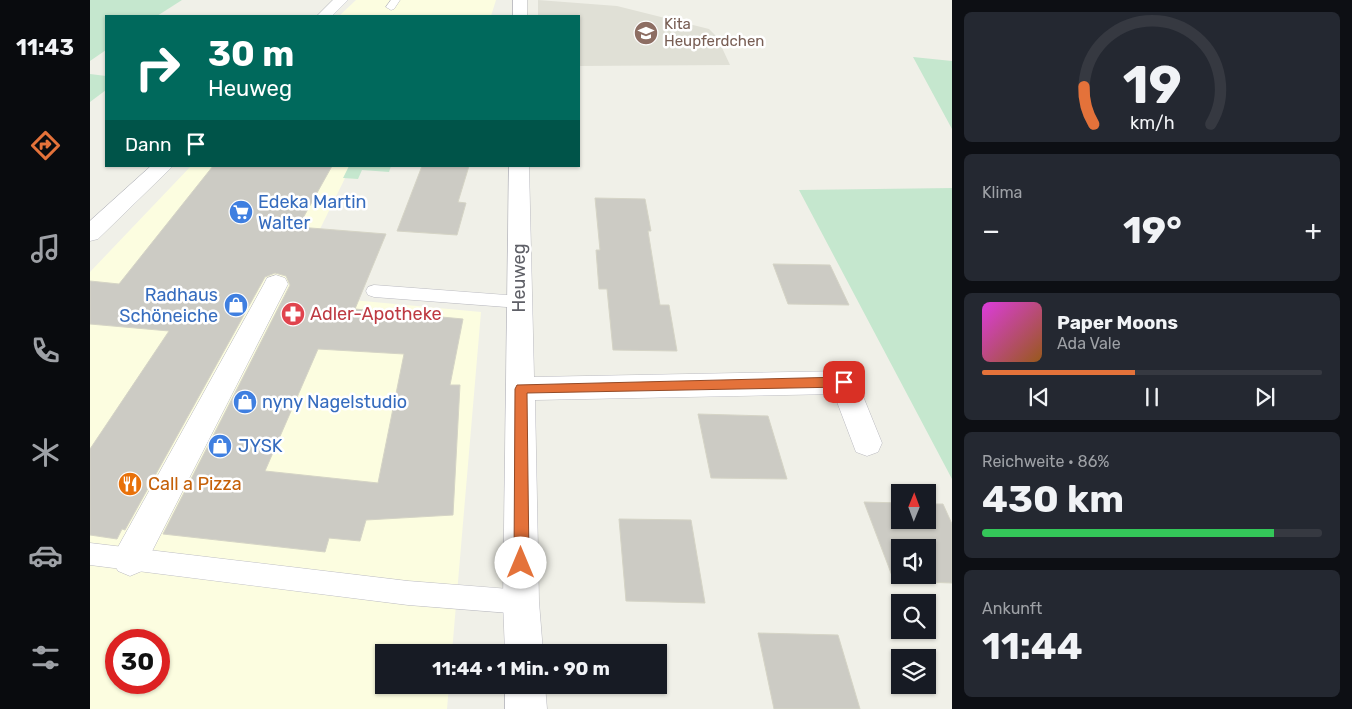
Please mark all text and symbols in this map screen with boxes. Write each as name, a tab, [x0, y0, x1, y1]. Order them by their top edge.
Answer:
place label: Kita Heupferdchen	[664, 15, 764, 50]
school or university icon: Kita Heupferdchen	[633, 20, 659, 46]
text: 30 m	[208, 33, 294, 75]
text: 11:43	[16, 34, 74, 61]
icon: right	[125, 35, 190, 100]
text: 19	[1122, 54, 1182, 116]
text: Heuweg	[208, 75, 292, 102]
text: km/h	[1130, 112, 1174, 133]
icon: directions	[28, 128, 63, 163]
icon: arrive	[182, 130, 210, 158]
text: Dann	[125, 133, 172, 156]
text: Klima	[982, 183, 1022, 202]
place label: Edeka Martin Walter	[258, 191, 366, 234]
supermarket icon: Edeka Martin Walter	[228, 199, 254, 225]
text: 19°	[1123, 207, 1182, 253]
text: −	[982, 214, 1000, 247]
text: +	[1305, 214, 1322, 247]
icon: music	[28, 231, 63, 266]
street label: Heuweg	[508, 244, 530, 312]
place label: Radhaus Schöneiche	[119, 284, 218, 327]
shop icon: Radhaus Schöneiche	[223, 292, 249, 318]
pharmacy icon: Adler-Apotheke	[280, 301, 306, 327]
place label: Adler-Apotheke	[310, 303, 442, 325]
text: Paper Moons	[1057, 311, 1178, 334]
icon: phone	[28, 333, 63, 368]
text: Ada Vale	[1057, 334, 1121, 353]
pin	[823, 361, 865, 403]
icon: arrive	[830, 368, 858, 396]
icon: previous	[1025, 383, 1053, 411]
icon: pause	[1138, 383, 1166, 411]
icon: next	[1251, 383, 1279, 411]
shop icon: nyny Nagelstudio	[232, 389, 258, 415]
place label: nyny Nagelstudio	[262, 391, 407, 413]
shop icon: JYSK	[207, 433, 233, 459]
icon: climate	[28, 435, 63, 470]
place label: JYSK	[238, 435, 283, 457]
text: Reichweite · 86%	[982, 452, 1109, 471]
restaurant icon: Call a Pizza	[117, 471, 143, 497]
place label: Call a Pizza	[148, 473, 242, 495]
text: 430 km	[982, 476, 1124, 522]
north arrow	[891, 484, 936, 529]
map controls	[891, 484, 936, 694]
position arrow	[494, 536, 546, 588]
icon: car	[28, 538, 63, 573]
button: sound	[891, 539, 936, 584]
button: search	[891, 594, 936, 639]
text: Ankunft	[982, 599, 1042, 618]
text: 11:44	[982, 623, 1083, 669]
speed limit sign: 30	[105, 629, 170, 694]
icon: filters	[28, 640, 63, 675]
button: layers	[891, 649, 936, 694]
text: 11:44 · 1 Min. · 90 m	[432, 657, 610, 680]

